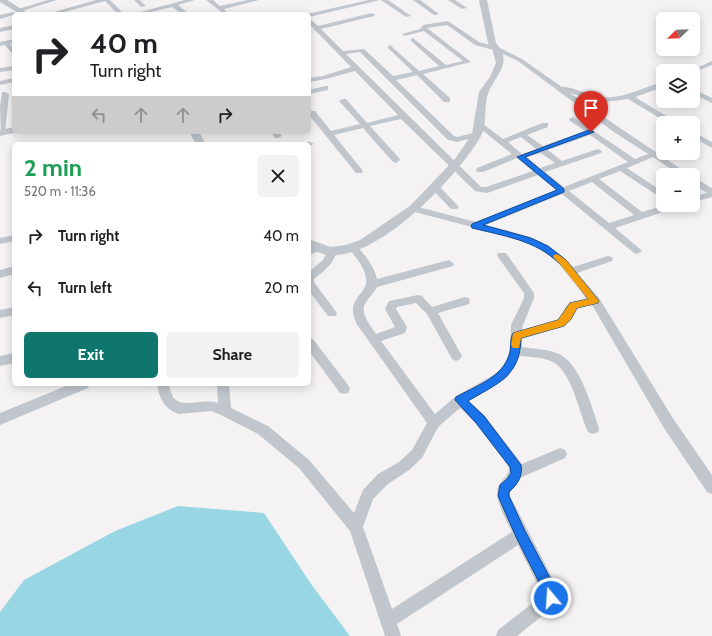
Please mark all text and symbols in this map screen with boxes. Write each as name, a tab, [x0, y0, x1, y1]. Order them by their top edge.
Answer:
north arrow	[656, 12, 700, 56]
map controls	[656, 12, 700, 212]
text: 40 m	[90, 26, 158, 60]
icon: right	[24, 28, 76, 80]
text: Turn right	[90, 60, 161, 82]
button: layers	[656, 64, 700, 108]
pin	[574, 91, 608, 132]
icon: arrive	[580, 97, 602, 119]
icon: left	[88, 104, 110, 126]
icon: ahead	[130, 104, 152, 126]
icon: ahead	[172, 104, 194, 126]
icon: right	[214, 104, 236, 126]
button: +	[656, 116, 700, 160]
text: 2 min	[24, 153, 82, 182]
button: close	[257, 155, 299, 197]
button: −	[656, 168, 700, 212]
text: 520 m · 11:36	[24, 183, 96, 199]
icon: right	[24, 225, 46, 247]
text: Turn right	[58, 227, 119, 245]
text: 40 m	[263, 227, 299, 245]
icon: left	[24, 277, 46, 299]
text: Turn left	[58, 279, 112, 297]
text: 20 m	[264, 279, 299, 297]
button: Exit	[24, 332, 158, 378]
button: Share	[166, 332, 299, 378]
position arrow	[530, 577, 572, 619]

